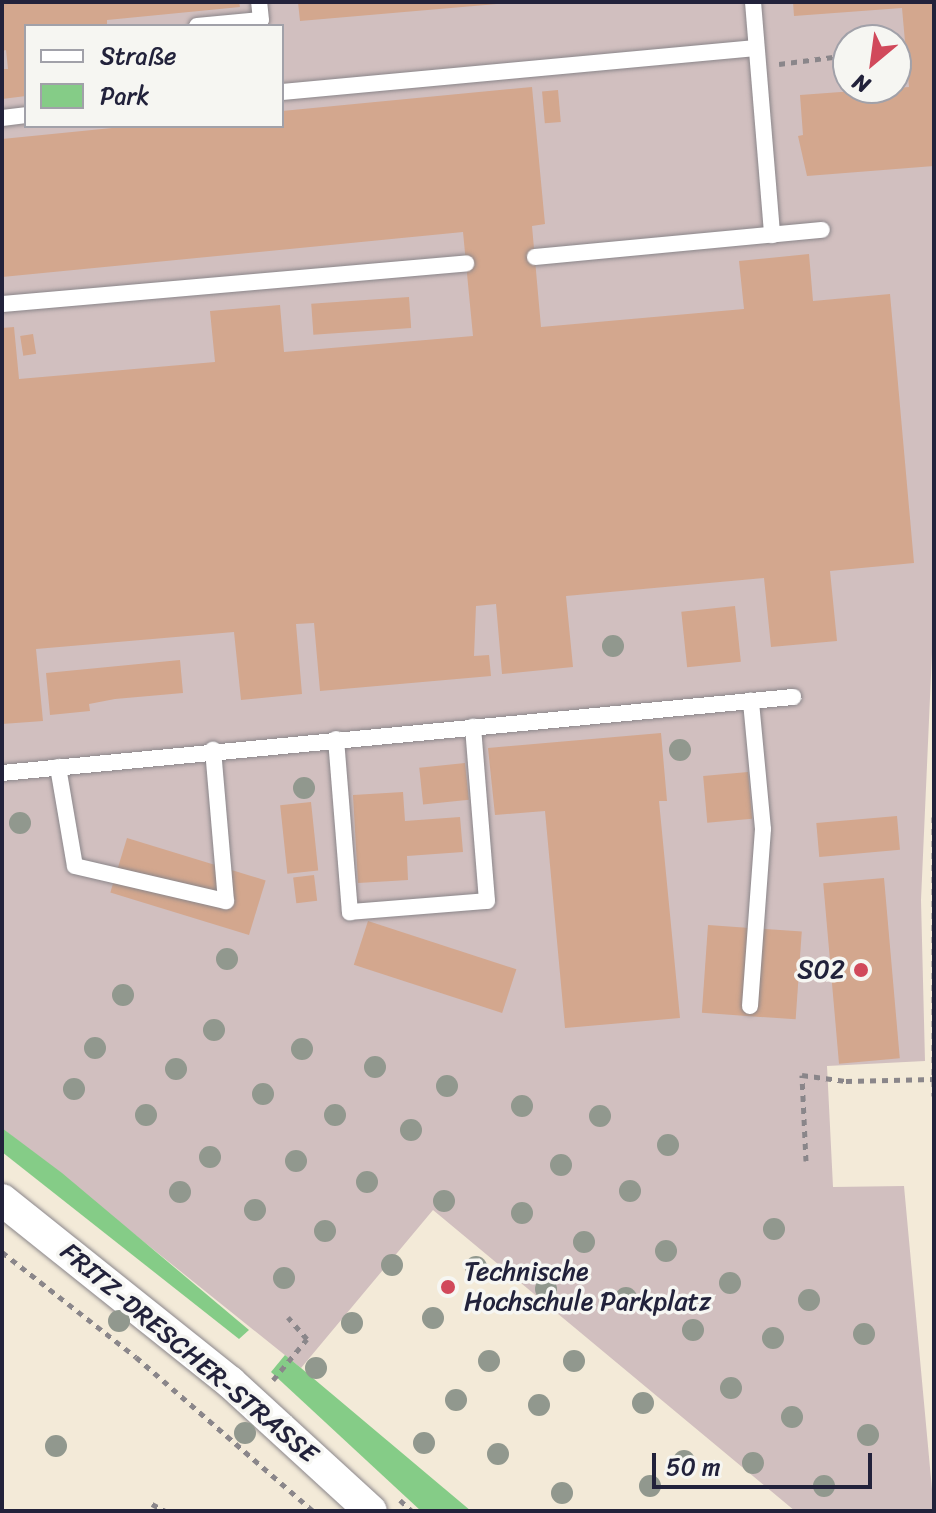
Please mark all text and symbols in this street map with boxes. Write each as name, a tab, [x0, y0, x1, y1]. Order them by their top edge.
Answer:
legend	[24, 24, 284, 128]
north arrow	[832, 24, 912, 104]
text: Straße	[100, 35, 176, 77]
text: N	[845, 63, 877, 104]
text: Park	[100, 75, 149, 117]
place label: S02	[797, 954, 845, 986]
marker: S02	[852, 961, 870, 979]
street label: FRITZ-DRESCHER-STRASSE	[54, 1236, 324, 1470]
place label: Technische Hochschule Parkplatz	[464, 1256, 711, 1318]
marker: Technische Hochschule Parkplatz	[439, 1278, 457, 1296]
scale bar	[656, 1437, 876, 1487]
text: 50 m	[666, 1446, 721, 1488]

